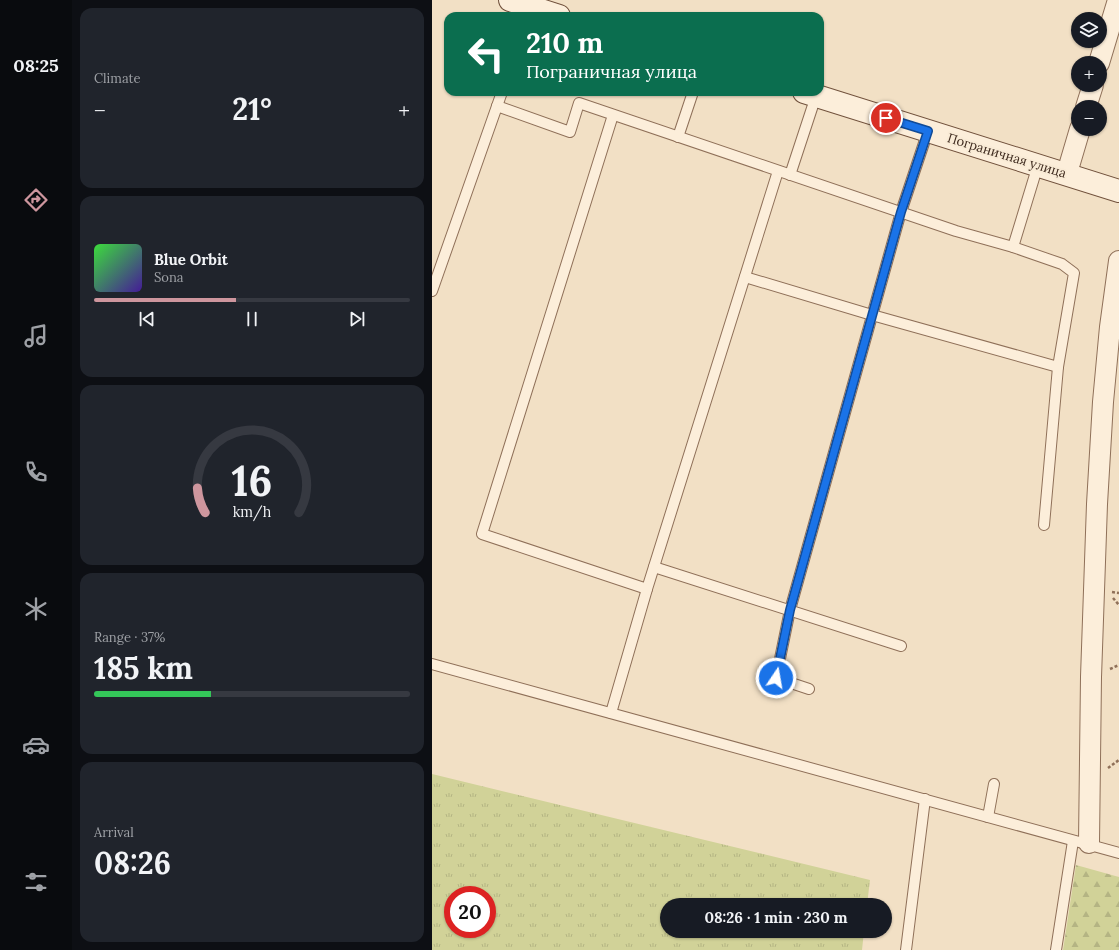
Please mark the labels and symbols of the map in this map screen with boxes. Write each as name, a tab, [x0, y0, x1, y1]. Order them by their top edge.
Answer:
pin	[869, 101, 903, 135]
street label: Пограничная улица	[945, 129, 1069, 182]
position arrow	[755, 657, 797, 699]
speed limit sign: 20	[444, 886, 496, 938]

